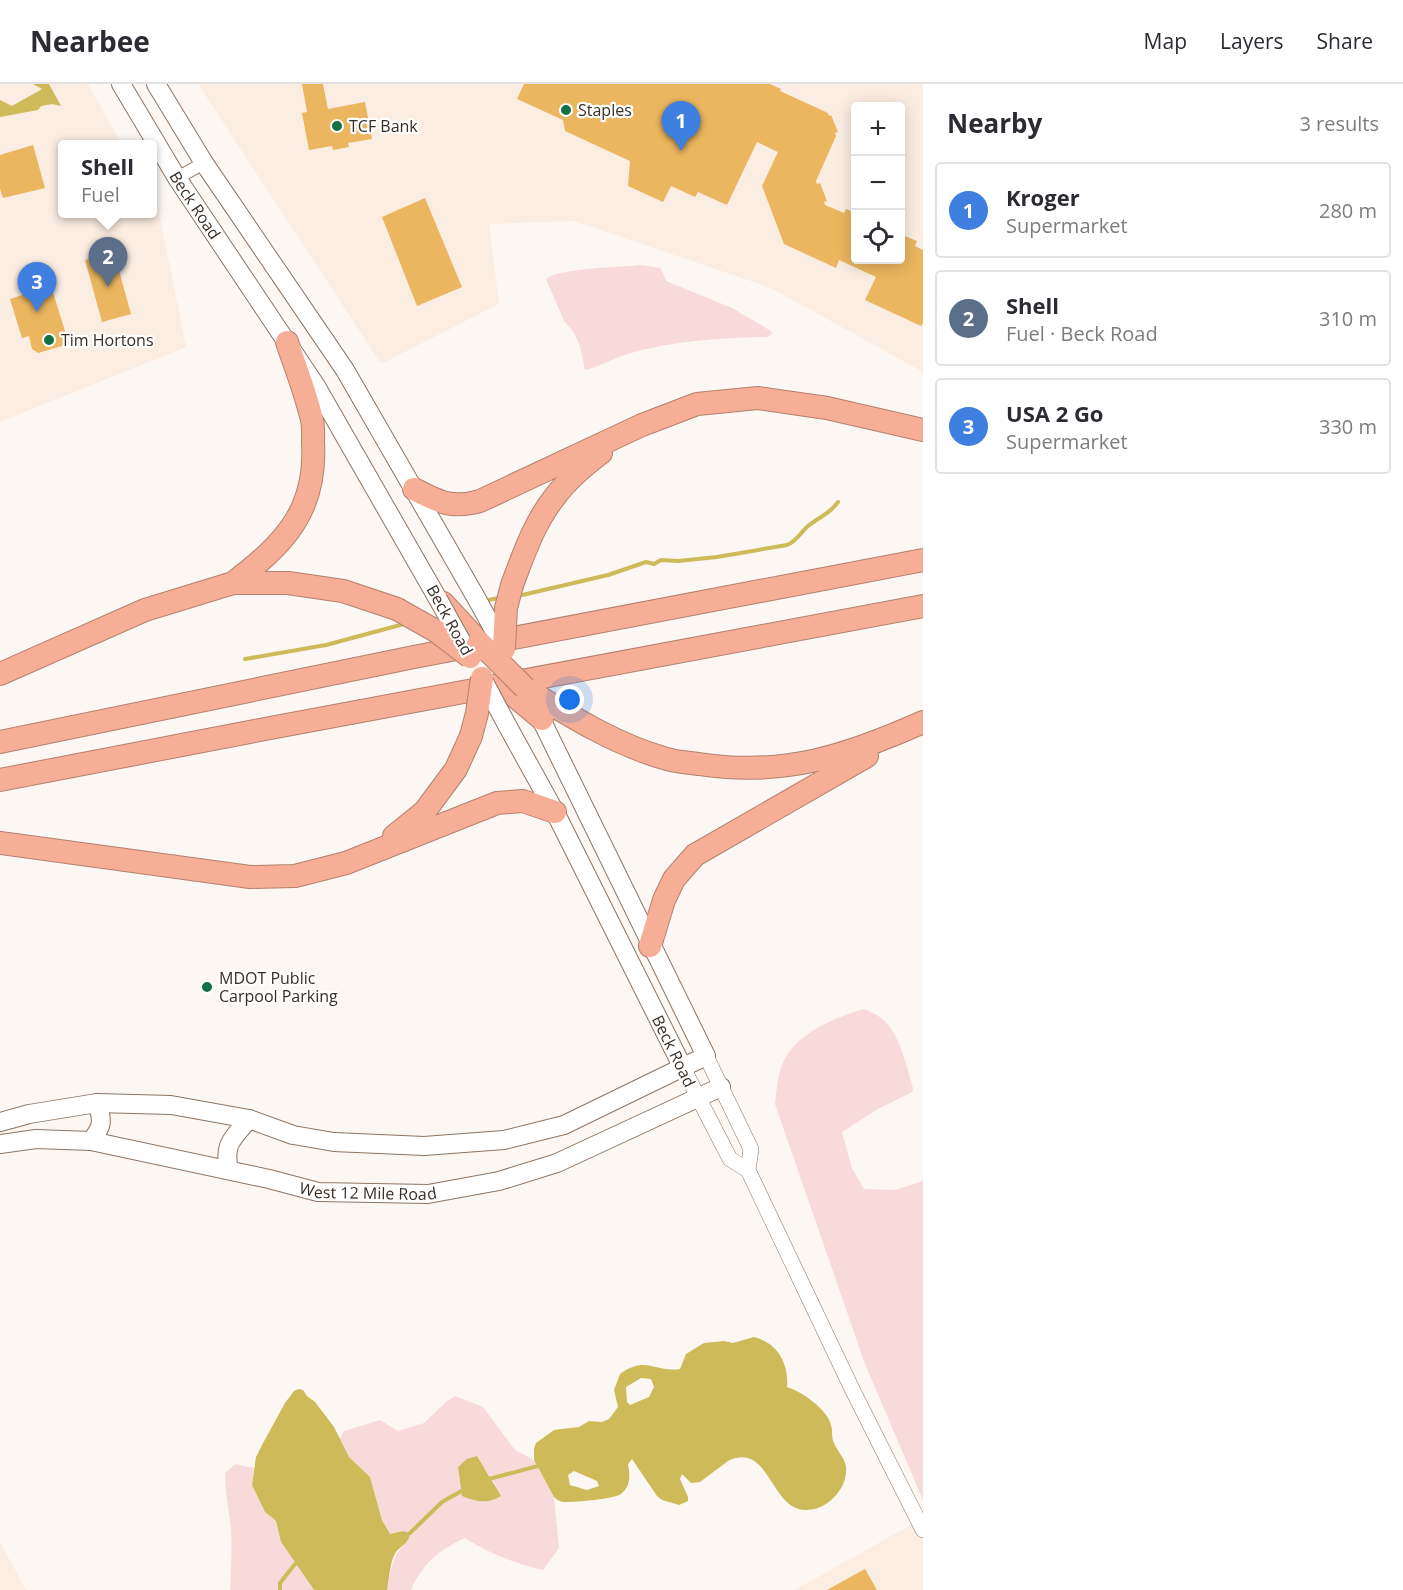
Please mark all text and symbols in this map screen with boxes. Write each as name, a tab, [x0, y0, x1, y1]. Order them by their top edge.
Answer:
text: Nearbee	[30, 22, 150, 60]
text: Map	[1144, 27, 1187, 55]
text: Layers	[1220, 27, 1284, 55]
text: Share	[1317, 27, 1373, 55]
place label: Staples	[578, 99, 632, 121]
pin: 1	[662, 101, 700, 151]
map controls	[851, 102, 905, 264]
button: +	[851, 102, 905, 156]
marker: Staples	[559, 103, 573, 117]
text: Nearby	[947, 105, 1042, 141]
text: 3 results	[1299, 110, 1379, 137]
place label: TCF Bank	[349, 115, 418, 137]
marker: TCF Bank	[330, 119, 344, 133]
popup	[58, 140, 157, 218]
text: Shell	[81, 151, 134, 181]
button: −	[851, 156, 905, 210]
street label: Beck Road	[164, 167, 226, 244]
text: Fuel	[81, 181, 120, 208]
text: Kroger	[1006, 182, 1080, 212]
text: 1	[963, 197, 974, 224]
text: 280 m	[1319, 197, 1377, 224]
button: locate	[851, 210, 905, 264]
text: Supermarket	[1006, 212, 1128, 239]
pin: 2	[88, 238, 128, 287]
pin: 3	[18, 262, 57, 312]
text: Shell	[1006, 290, 1059, 320]
text: 2	[963, 305, 974, 332]
text: 310 m	[1319, 305, 1377, 332]
text: Fuel · Beck Road	[1006, 320, 1158, 347]
place label: Tim Hortons	[61, 329, 154, 351]
marker: Tim Hortons	[42, 333, 56, 347]
text: USA 2 Go	[1006, 398, 1104, 428]
text: 3	[963, 413, 974, 440]
text: 330 m	[1319, 413, 1377, 440]
text: Supermarket	[1006, 428, 1128, 455]
street label: Beck Road	[422, 581, 478, 659]
your location	[555, 685, 584, 714]
place label: MDOT Public Carpool Parking	[219, 967, 338, 1007]
marker: MDOT Public Carpool Parking	[200, 980, 214, 994]
street label: Beck Road	[647, 1011, 701, 1091]
street label: West 12 Mile Road	[297, 1177, 438, 1205]

